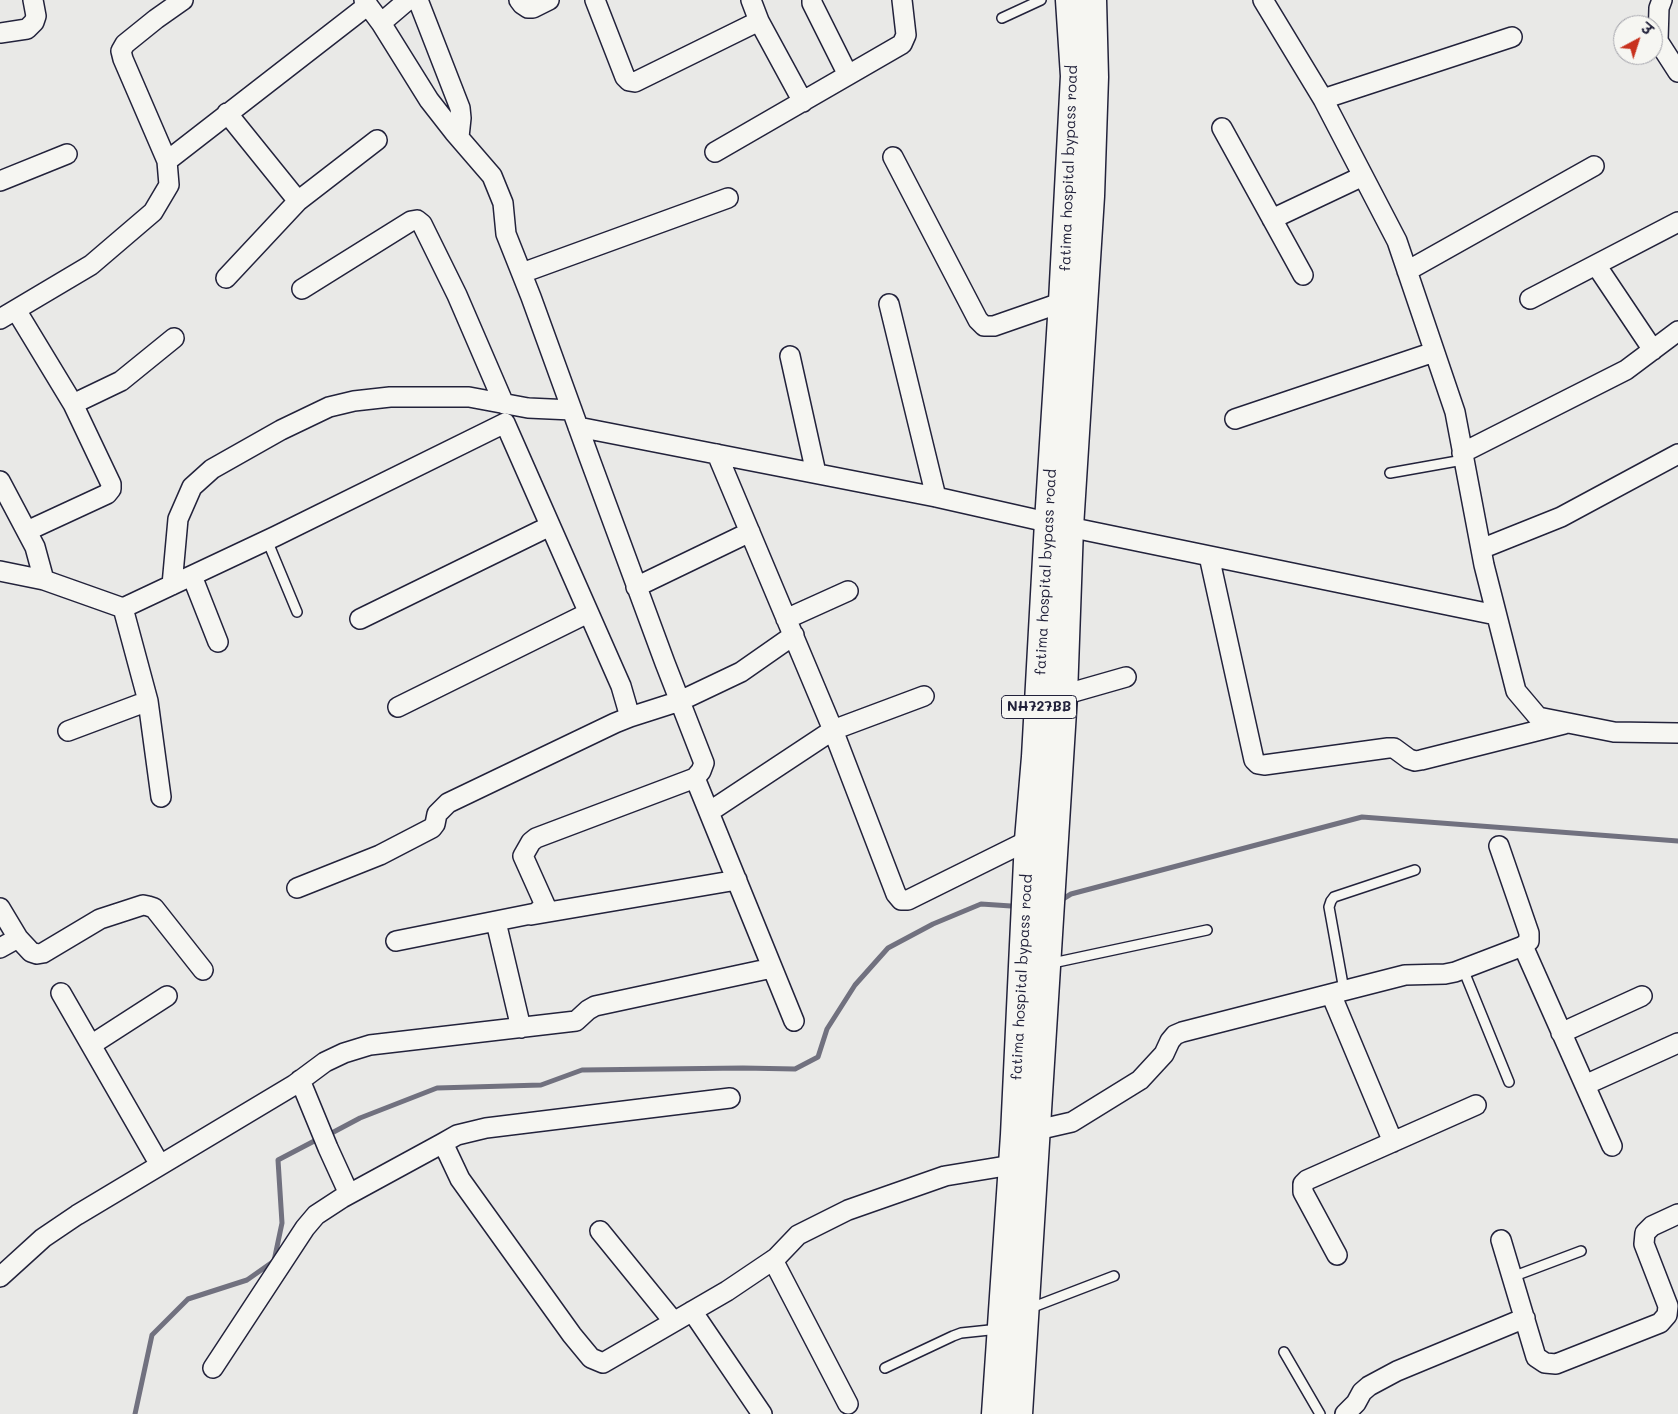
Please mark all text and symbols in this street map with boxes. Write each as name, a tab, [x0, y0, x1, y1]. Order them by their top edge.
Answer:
north arrow	[1613, 15, 1663, 65]
text: उ	[1638, 19, 1657, 39]
street label: fatima hospital bypass road	[1056, 65, 1082, 271]
street label: fatima hospital bypass road	[1032, 469, 1060, 675]
road number: NH727BB	[1002, 696, 1076, 719]
street label: fatima hospital bypass road	[1008, 874, 1036, 1080]

